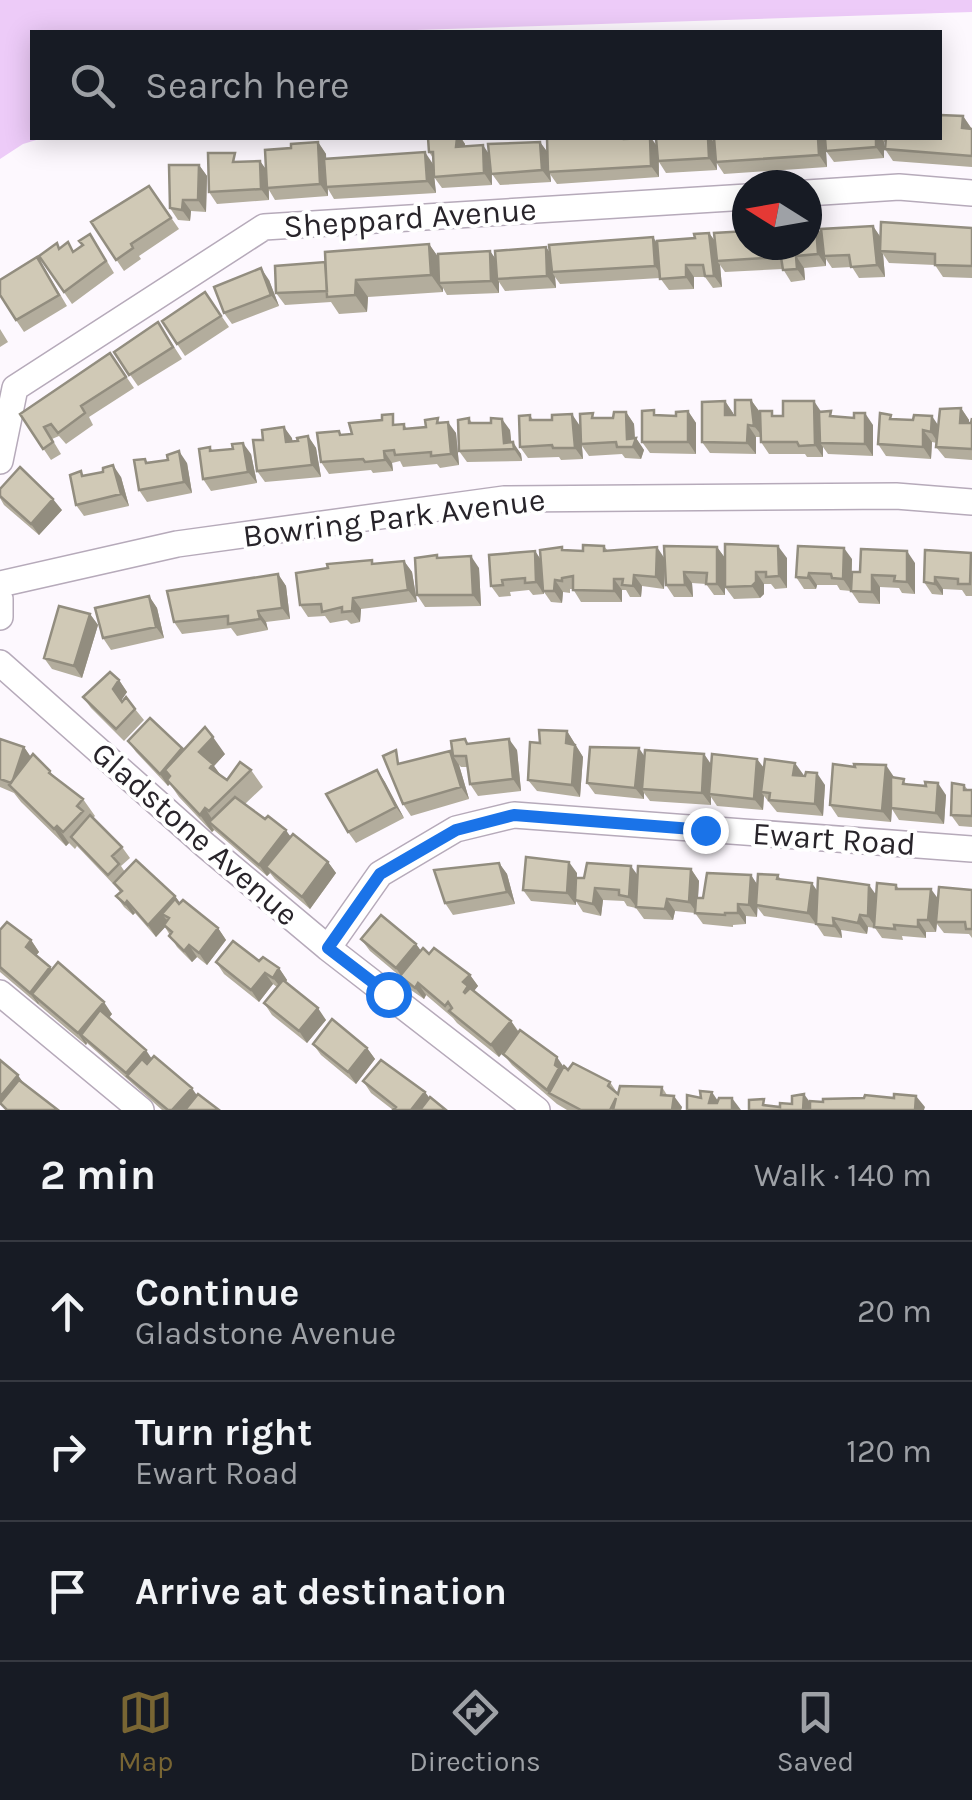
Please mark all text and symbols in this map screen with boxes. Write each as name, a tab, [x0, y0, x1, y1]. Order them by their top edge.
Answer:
search box	[30, 30, 942, 140]
icon: search	[65, 58, 120, 113]
text: Search here	[145, 63, 349, 108]
north arrow	[732, 170, 822, 260]
street label: Sheppard Avenue	[282, 191, 538, 245]
street label: Bowring Park Avenue	[241, 481, 547, 555]
street label: Gladstone Avenue	[84, 734, 306, 934]
route end	[683, 808, 729, 854]
street label: Ewart Road	[751, 815, 917, 863]
route start	[366, 972, 412, 1018]
text: 2 min	[40, 1150, 156, 1200]
text: Walk · 140 m	[754, 1157, 932, 1194]
text: Continue	[135, 1270, 299, 1315]
icon: ahead	[40, 1284, 95, 1339]
text: 20 m	[857, 1293, 932, 1330]
text: Gladstone Avenue	[135, 1315, 396, 1352]
text: Turn right	[135, 1410, 312, 1455]
icon: right	[40, 1424, 95, 1479]
text: 120 m	[846, 1433, 932, 1470]
text: Ewart Road	[135, 1455, 299, 1492]
icon: arrive	[40, 1564, 95, 1619]
text: Arrive at destination	[135, 1569, 507, 1614]
tab: Map	[118, 1685, 173, 1778]
tab: Directions	[409, 1685, 541, 1778]
tab: Saved	[777, 1685, 854, 1778]

